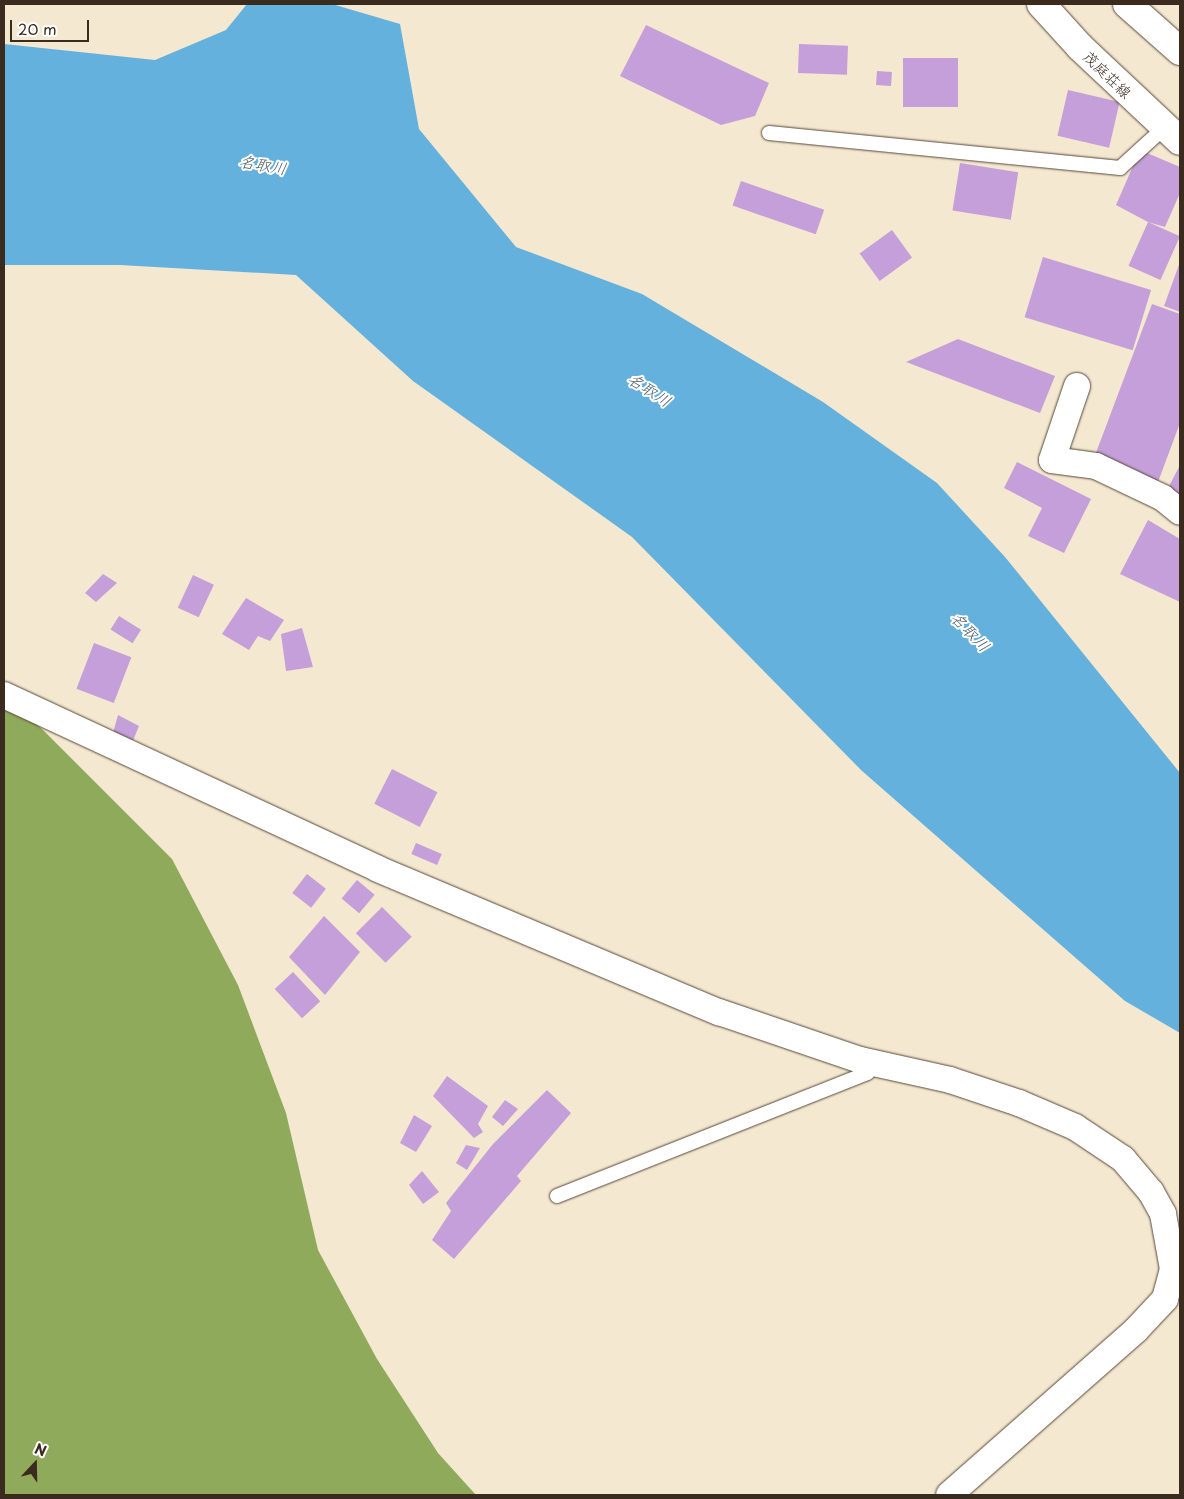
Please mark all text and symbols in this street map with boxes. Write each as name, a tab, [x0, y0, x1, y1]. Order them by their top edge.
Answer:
scale bar	[12, 10, 91, 42]
text: 20 m	[18, 17, 57, 40]
street label: 茂庭荘線	[1080, 47, 1136, 101]
water label: 名取川	[238, 150, 288, 178]
water label: 名取川	[625, 368, 675, 410]
water label: 名取川	[947, 607, 995, 655]
text: N	[32, 1438, 49, 1461]
north arrow	[10, 1439, 60, 1489]

